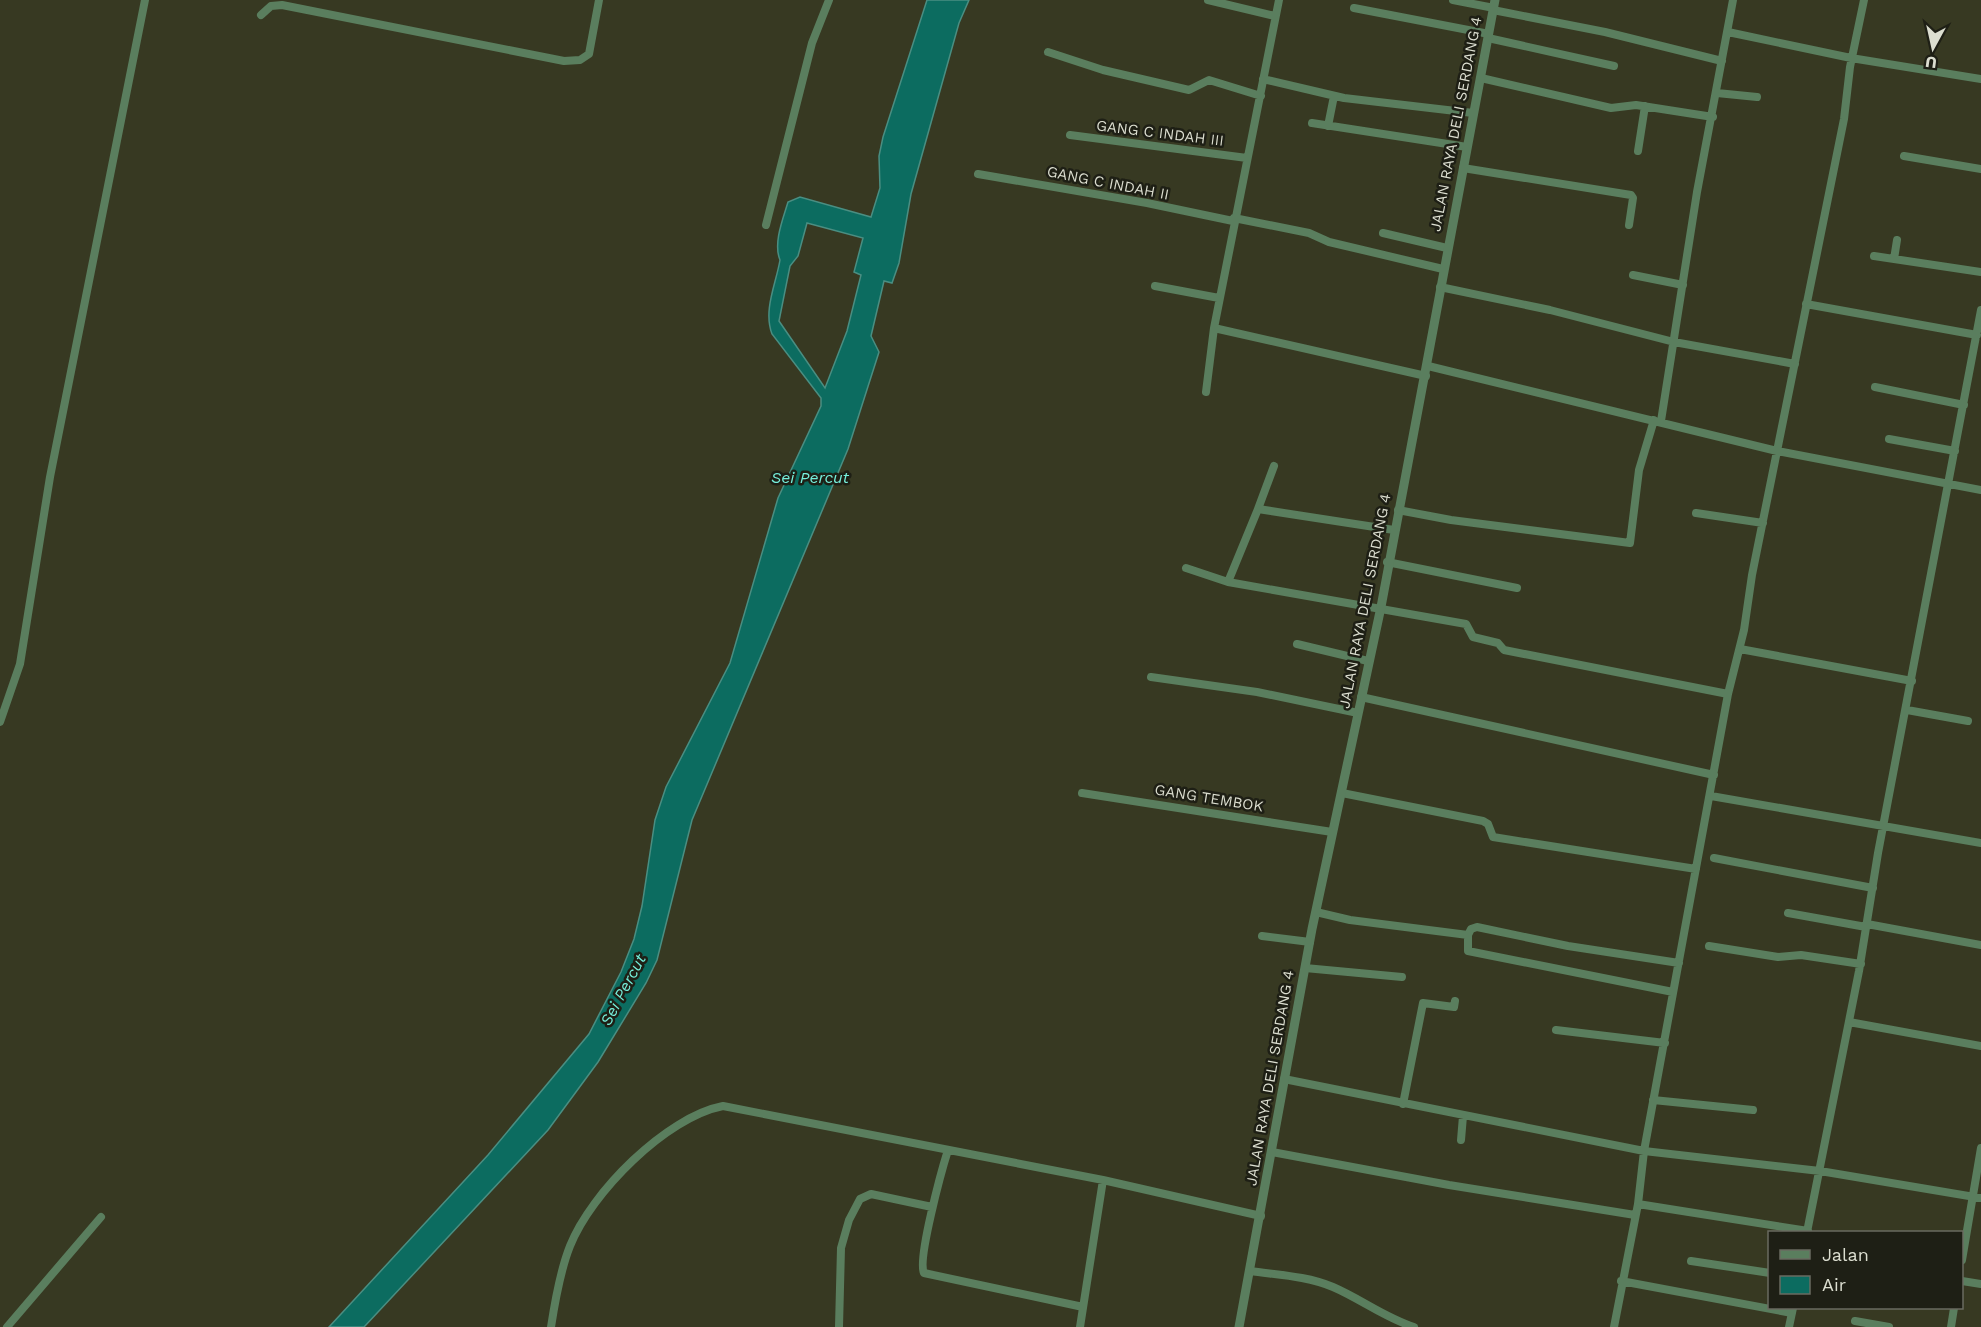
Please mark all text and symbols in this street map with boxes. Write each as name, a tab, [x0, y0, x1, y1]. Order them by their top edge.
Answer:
street label: JALAN RAYA DELI SERDANG 4	[1426, 15, 1486, 233]
north arrow	[1903, 18, 1963, 78]
text: U	[1924, 52, 1938, 73]
street label: GANG C INDAH III	[1095, 116, 1225, 150]
street label: GANG C INDAH II	[1045, 162, 1171, 204]
water label: Sei Percut	[771, 468, 850, 487]
street label: JALAN RAYA DELI SERDANG 4	[1335, 492, 1395, 710]
street label: GANG TEMBOK	[1153, 781, 1265, 815]
water label: Sei Percut	[596, 951, 650, 1029]
street label: JALAN RAYA DELI SERDANG 4	[1242, 969, 1298, 1187]
legend	[1768, 1231, 1963, 1309]
text: Jalan	[1822, 1244, 1869, 1265]
text: Air	[1822, 1274, 1846, 1295]

